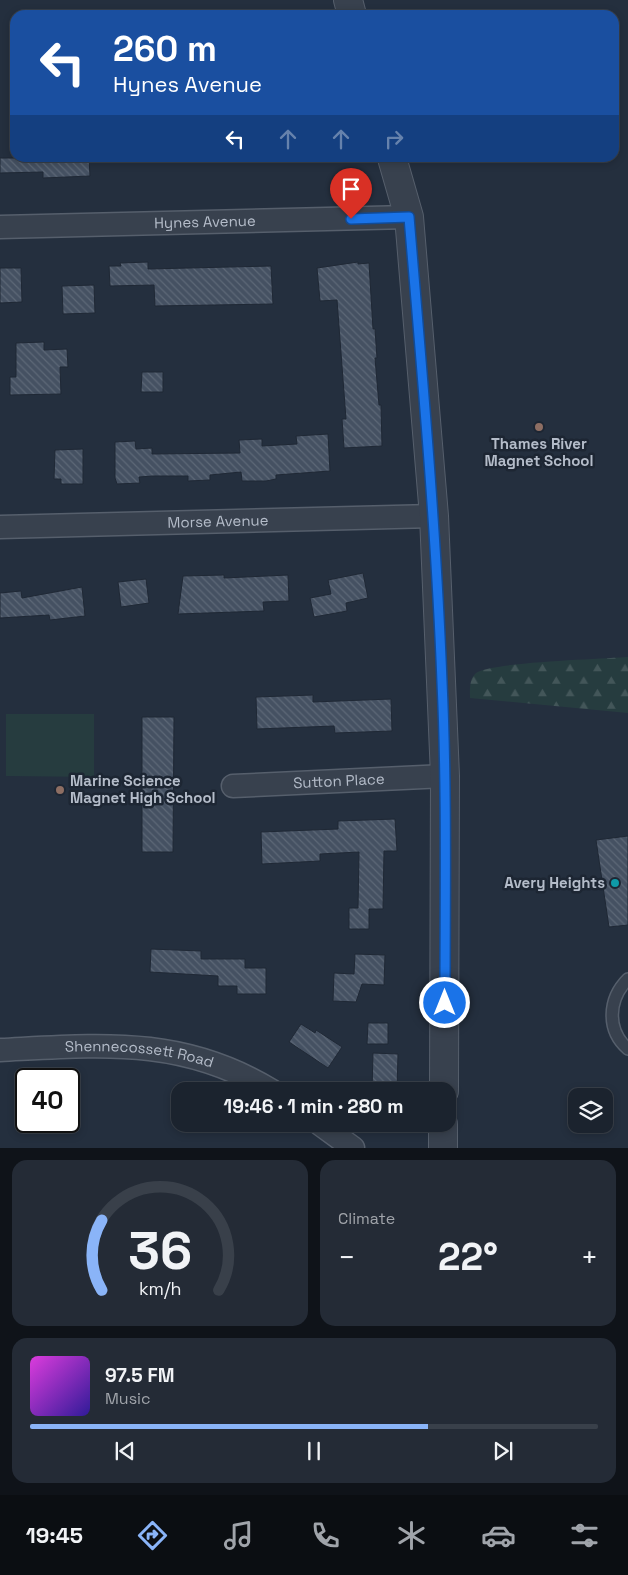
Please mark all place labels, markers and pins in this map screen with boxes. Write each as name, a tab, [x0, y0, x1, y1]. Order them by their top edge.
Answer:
pin	[330, 168, 372, 219]
marker: Thames River Magnet School	[533, 421, 545, 433]
place label: Thames River Magnet School	[484, 434, 594, 470]
place label: Marine Science Magnet High School	[70, 771, 216, 807]
marker: Marine Science Magnet High School	[54, 784, 66, 796]
place label: Avery Heights	[504, 873, 605, 892]
marker: Avery Heights	[609, 877, 621, 889]

